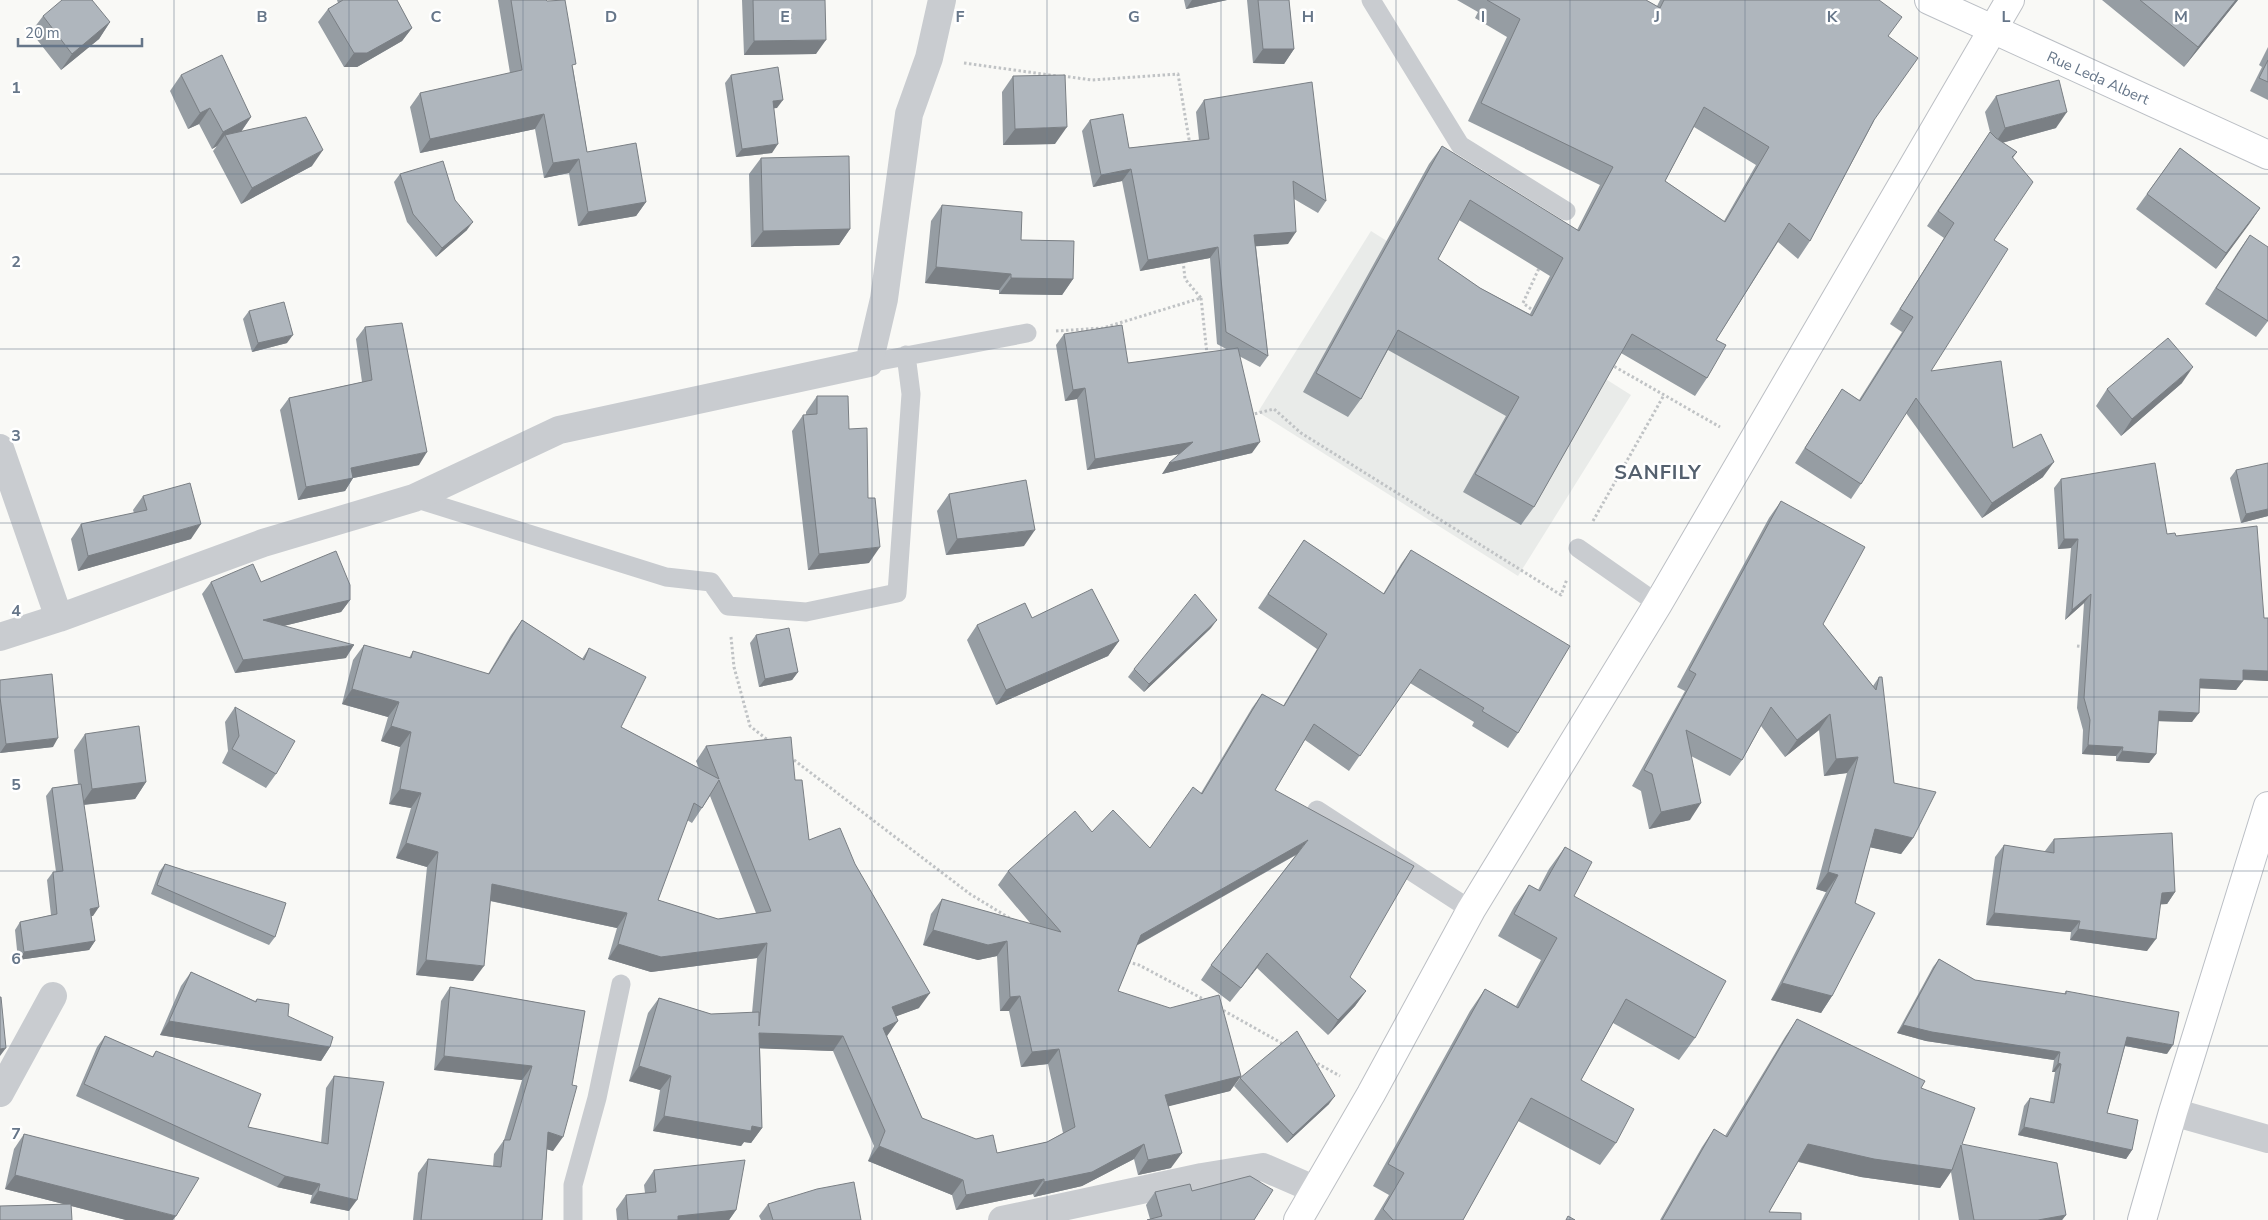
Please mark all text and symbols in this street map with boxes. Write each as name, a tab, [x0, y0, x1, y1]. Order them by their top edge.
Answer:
text: B	[256, 6, 268, 28]
text: C	[431, 6, 442, 28]
text: D	[605, 6, 617, 28]
text: E	[780, 6, 790, 28]
text: F	[956, 6, 965, 28]
text: G	[1128, 6, 1140, 28]
text: H	[1302, 6, 1314, 28]
text: I	[1481, 6, 1485, 28]
text: J	[1653, 6, 1660, 28]
text: K	[1827, 6, 1839, 28]
text: L	[2002, 6, 2011, 28]
text: M	[2174, 6, 2188, 28]
scale bar	[18, 15, 141, 47]
text: 20 m	[25, 23, 60, 43]
street label: Rue Leda Albert	[2044, 46, 2153, 110]
text: 1	[11, 77, 21, 99]
text: 2	[11, 251, 21, 273]
text: 3	[11, 425, 21, 447]
district label: SANFILY	[1614, 459, 1702, 486]
text: 4	[11, 600, 21, 622]
text: 5	[11, 774, 21, 796]
text: 6	[11, 948, 21, 970]
text: 7	[11, 1123, 21, 1145]

